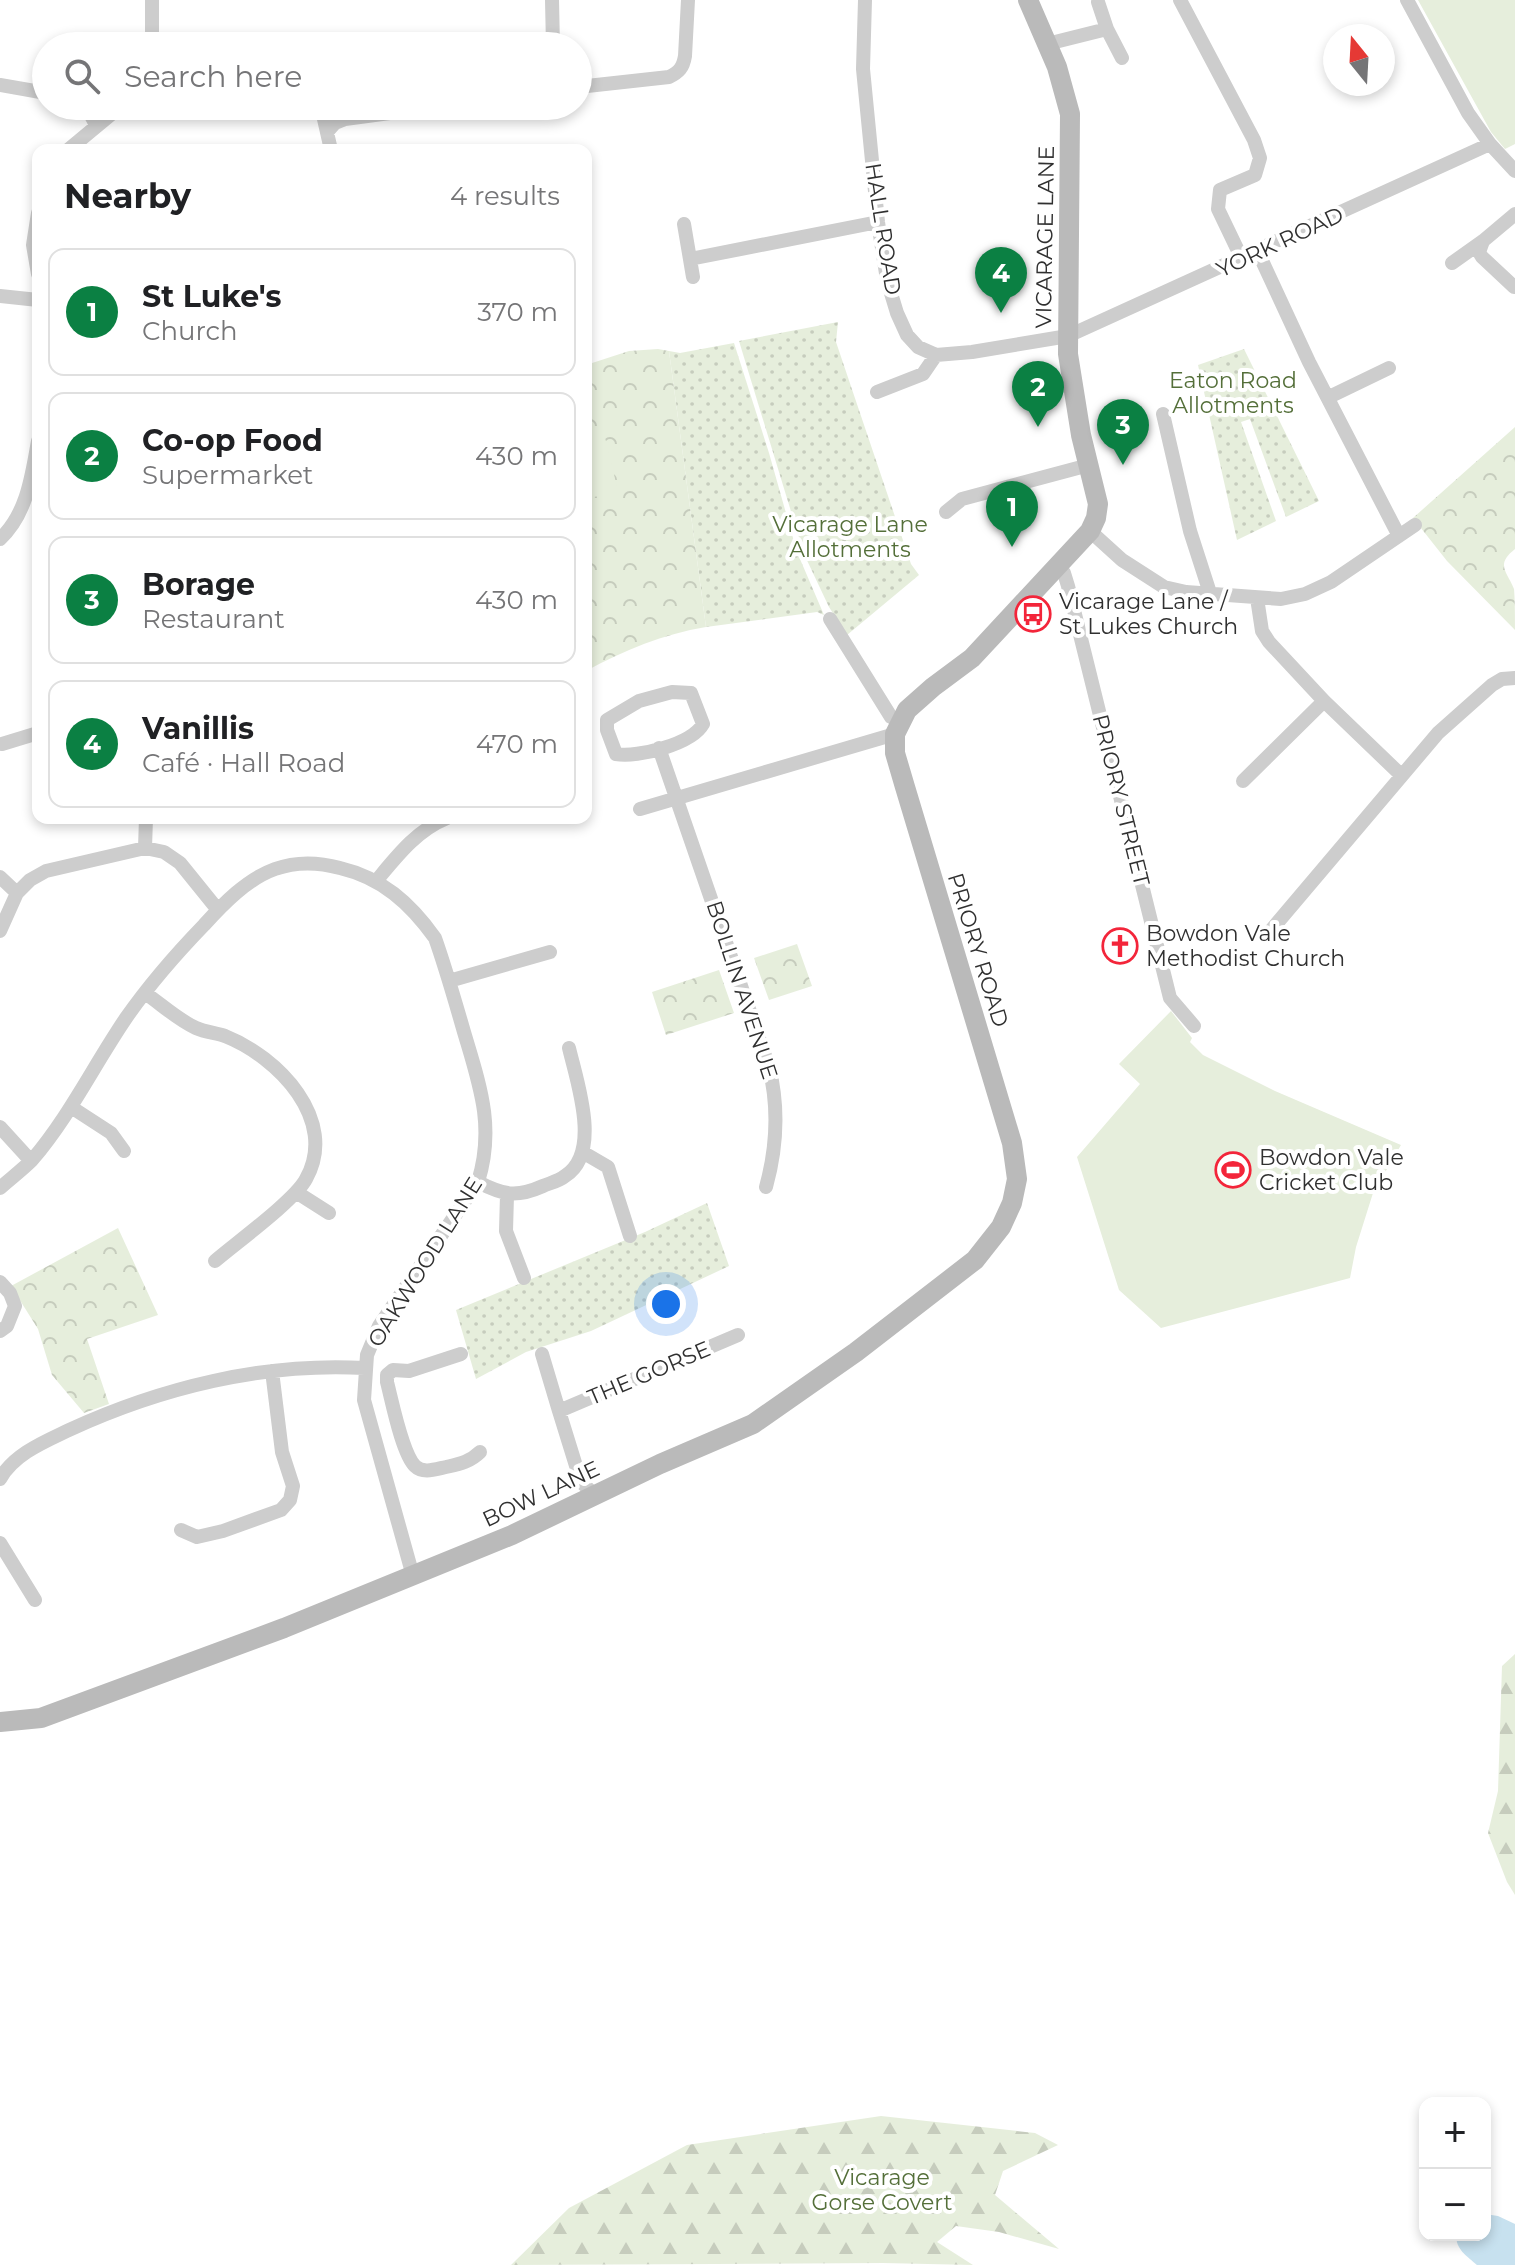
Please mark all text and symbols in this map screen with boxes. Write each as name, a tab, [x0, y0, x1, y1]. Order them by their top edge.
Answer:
north arrow	[1323, 24, 1395, 96]
search box	[32, 32, 592, 120]
icon: search	[60, 54, 104, 98]
text: Search here	[124, 58, 302, 95]
street label: VICARAGE LANE	[1030, 145, 1060, 329]
street label: HALL ROAD	[859, 161, 907, 297]
text: Nearby	[64, 175, 191, 217]
text: 4 results	[450, 180, 560, 212]
street label: YORK ROAD	[1212, 201, 1348, 283]
pin: 4	[975, 247, 1027, 313]
text: St Luke's	[142, 278, 282, 315]
text: 1	[87, 296, 97, 328]
text: 370 m	[477, 296, 558, 328]
text: Church	[142, 315, 238, 347]
pin: 2	[1012, 361, 1064, 427]
park label: Eaton Road Allotments	[1169, 367, 1297, 419]
pin: 3	[1097, 399, 1149, 465]
text: Co-op Food	[142, 422, 323, 459]
text: 2	[84, 440, 100, 472]
text: 430 m	[475, 440, 558, 472]
text: Supermarket	[142, 459, 313, 491]
pin: 1	[986, 481, 1038, 547]
park label: Vicarage Lane Allotments	[772, 511, 928, 563]
text: Borage	[142, 566, 255, 603]
text: 3	[84, 584, 100, 616]
text: 430 m	[475, 584, 558, 616]
place label: Vicarage Lane / St Lukes Church	[1059, 588, 1238, 640]
bus stop icon: Vicarage Lane / St Lukes Church	[1014, 595, 1052, 633]
text: Restaurant	[142, 603, 285, 635]
text: Vanillis	[142, 710, 254, 747]
street label: PRIORY STREET	[1087, 711, 1155, 889]
text: 4	[83, 728, 101, 760]
text: 470 m	[476, 728, 558, 760]
text: Café · Hall Road	[142, 747, 345, 779]
street label: PRIORY ROAD	[942, 869, 1014, 1031]
street label: BOLLIN AVENUE	[700, 897, 784, 1083]
place label: Bowdon Vale Methodist Church	[1146, 920, 1345, 972]
church icon: Bowdon Vale Methodist Church	[1101, 927, 1139, 965]
place label: Bowdon Vale Cricket Club	[1259, 1144, 1404, 1196]
sports icon: Bowdon Vale Cricket Club	[1214, 1151, 1252, 1189]
street label: OAKWOOD LANE	[362, 1172, 488, 1352]
your location	[646, 1284, 686, 1324]
street label: THE GORSE	[584, 1335, 714, 1411]
street label: BOW LANE	[478, 1455, 604, 1533]
map controls	[1419, 2097, 1491, 2241]
button: +	[1419, 2097, 1491, 2169]
park label: Vicarage Gorse Covert	[812, 2164, 953, 2216]
button: −	[1419, 2169, 1491, 2241]

